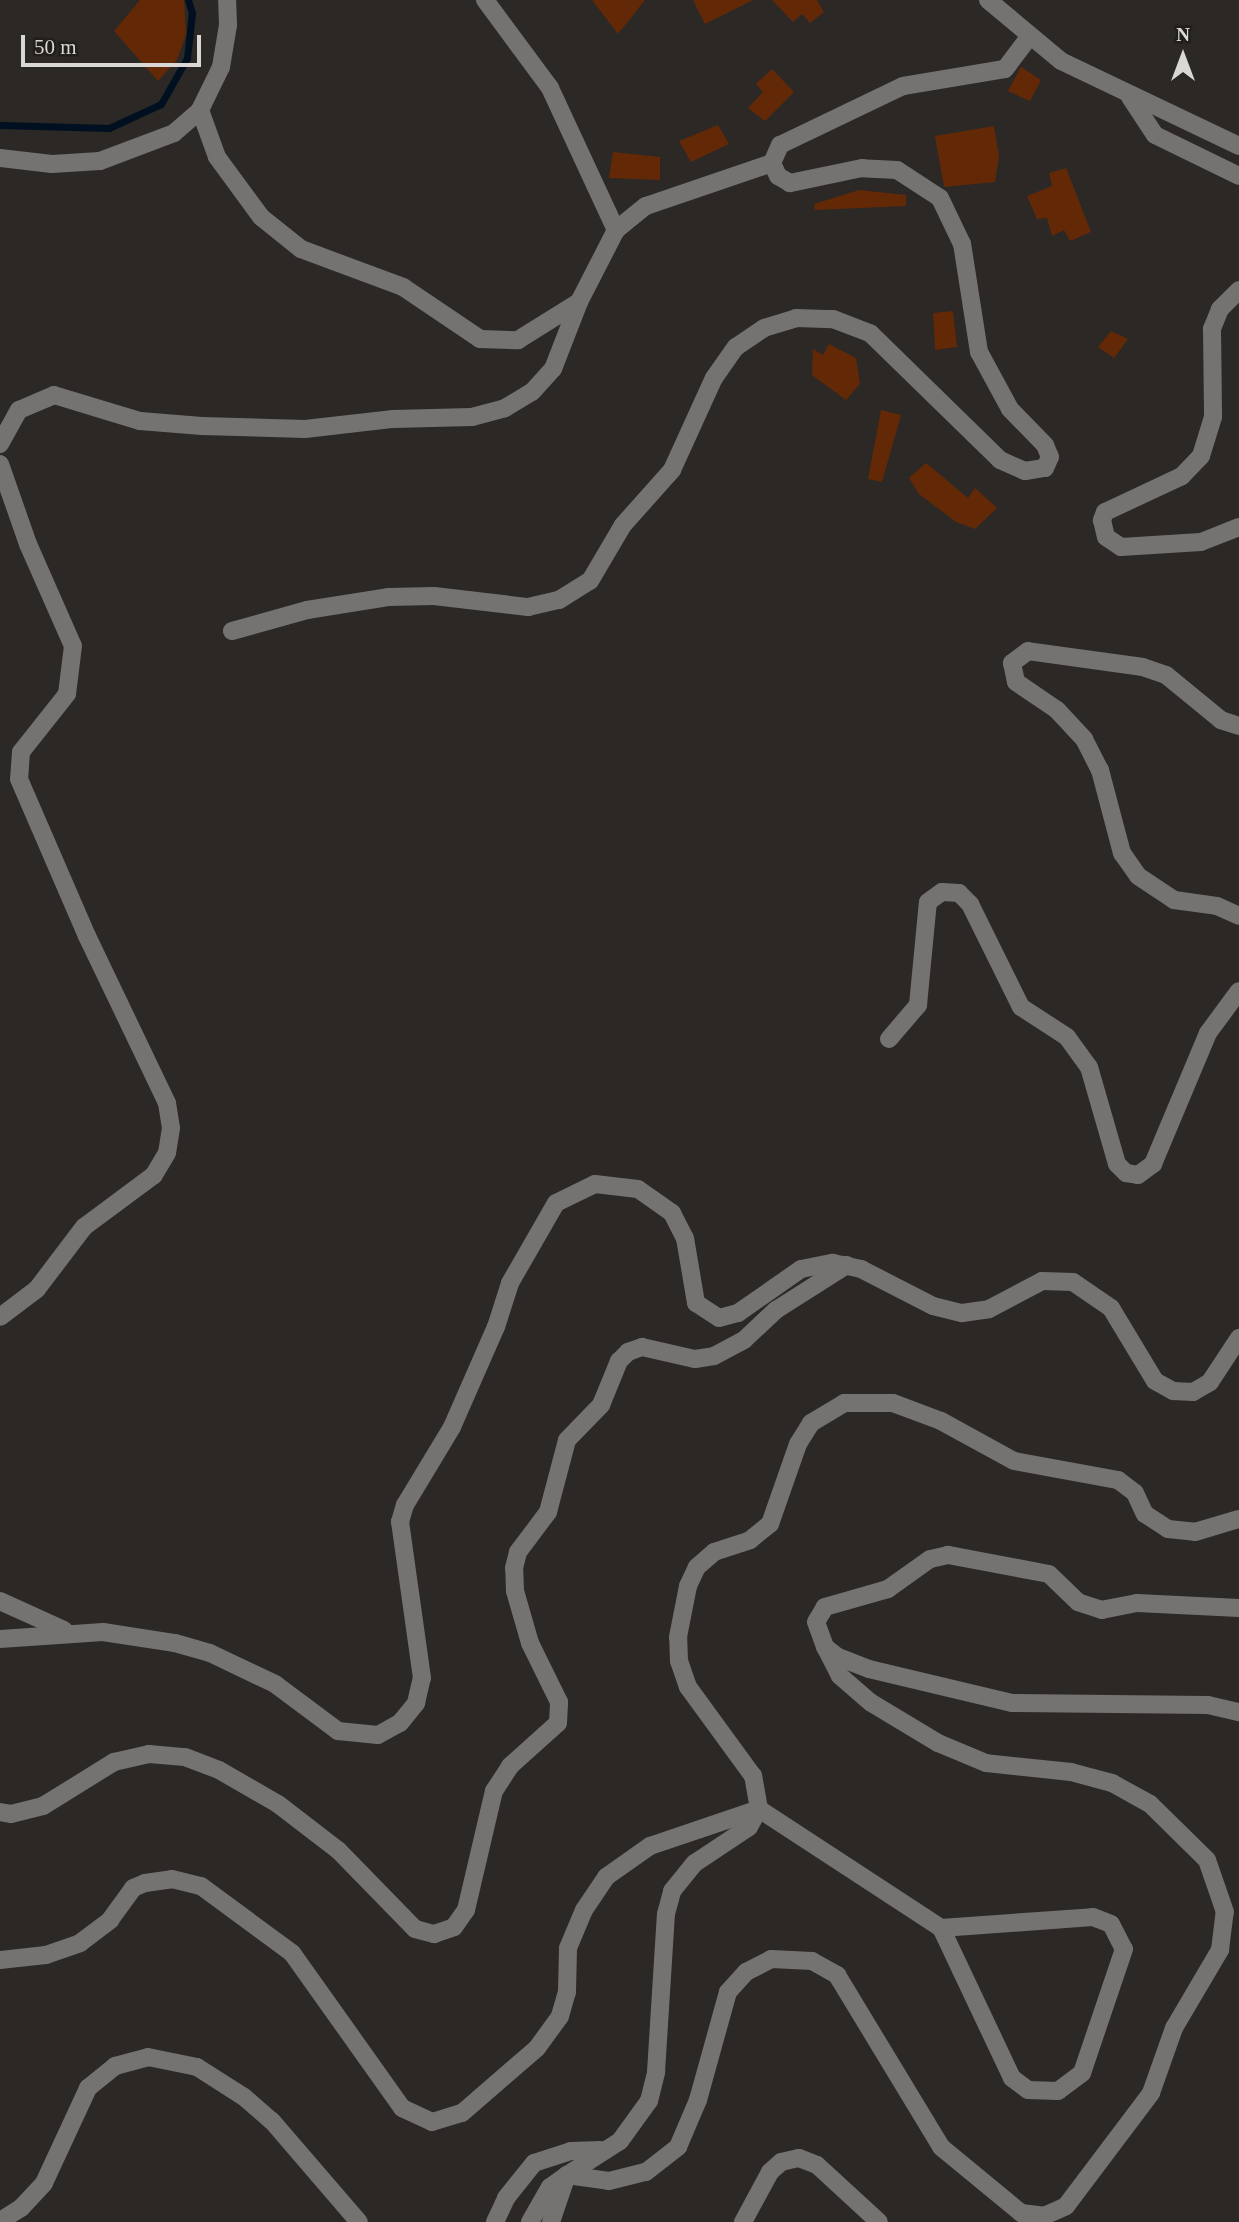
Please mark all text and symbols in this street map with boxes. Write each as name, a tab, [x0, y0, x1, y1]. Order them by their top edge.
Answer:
scale bar	[24, 21, 205, 65]
north arrow	[1148, 21, 1218, 91]
text: N	[1176, 24, 1190, 45]
text: 50 m	[34, 35, 77, 59]

